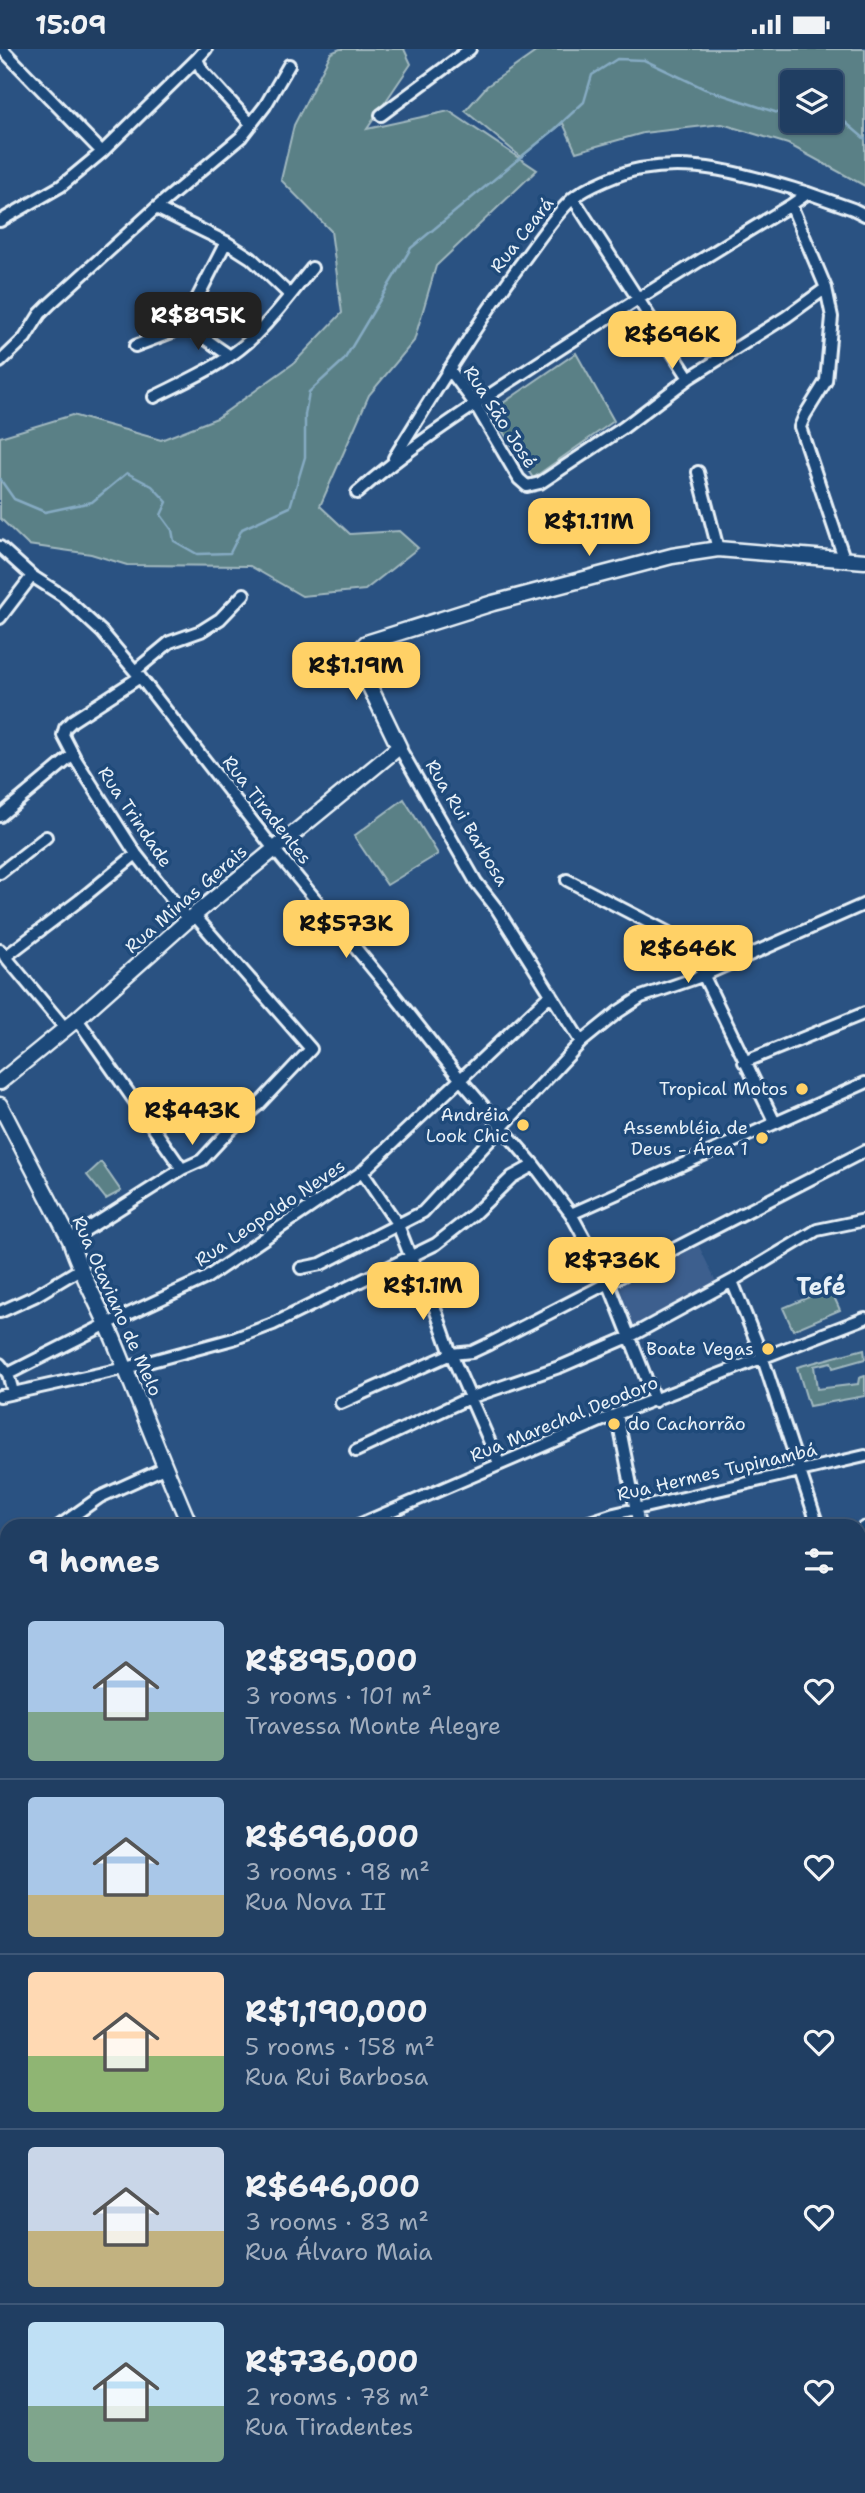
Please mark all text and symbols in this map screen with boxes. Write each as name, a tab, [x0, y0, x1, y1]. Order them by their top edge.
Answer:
text: 15:09	[35, 7, 106, 42]
map controls	[780, 70, 843, 133]
button: layers	[780, 70, 843, 133]
street label: Rua Ceará	[485, 192, 559, 278]
pin: R$895K	[141, 293, 255, 352]
text: R$895K	[151, 300, 245, 330]
pin: R$696K	[615, 311, 729, 371]
text: R$696K	[624, 319, 720, 349]
street label: Rua São José	[458, 361, 542, 473]
pin: R$1.11M	[524, 498, 654, 558]
text: R$1.11M	[544, 506, 634, 536]
pin: R$1.19M	[291, 643, 421, 702]
text: R$1.19M	[308, 650, 404, 680]
street label: Rua Tiradentes	[217, 751, 317, 869]
street label: Rua Rui Barbosa	[420, 755, 514, 891]
street label: Rua Trindade	[92, 762, 178, 872]
street label: Rua Minas Gerais	[120, 839, 252, 959]
pin: R$573K	[289, 901, 403, 960]
text: R$573K	[299, 908, 393, 938]
pin: R$646K	[631, 925, 745, 985]
text: R$646K	[640, 933, 736, 963]
place label: Tropical Motos	[659, 1077, 788, 1101]
marker: Tropical Motos	[794, 1081, 810, 1097]
pin: R$443K	[135, 1087, 249, 1147]
text: R$443K	[144, 1095, 240, 1125]
place label: Andréia Look Chic	[426, 1103, 509, 1148]
place label: Assembléia de Deus - Área 1	[623, 1116, 748, 1161]
marker: Andréia Look Chic	[515, 1117, 531, 1133]
marker: Assembléia de Deus - Área 1	[754, 1130, 770, 1146]
street label: Rua Leopoldo Neves	[190, 1154, 350, 1272]
street label: Rua Otaviano de Melo	[66, 1212, 168, 1400]
pin: R$736K	[555, 1237, 669, 1297]
text: R$736K	[564, 1245, 660, 1275]
pin: R$1.1M	[366, 1263, 480, 1322]
text: R$1.1M	[383, 1270, 463, 1300]
district label: Tefé	[796, 1271, 846, 1303]
place label: Boate Vegas	[646, 1337, 754, 1361]
marker: Boate Vegas	[760, 1341, 776, 1357]
street label: Rua Marechal Deodoro	[466, 1370, 662, 1468]
place label: do Cachorrão	[628, 1412, 746, 1436]
marker: do Cachorrão	[606, 1416, 622, 1432]
street label: Rua Hermes Tupinambá	[615, 1437, 819, 1507]
text: 9 homes	[28, 1541, 160, 1582]
icon: filters	[800, 1542, 838, 1580]
text: R$895,000	[245, 1640, 417, 1681]
icon: home	[84, 1649, 168, 1733]
icon: heart	[800, 1672, 838, 1710]
text: 3 rooms · 101 m²	[245, 1681, 432, 1711]
text: Travessa Monte Alegre	[245, 1711, 501, 1741]
text: R$696,000	[245, 1816, 419, 1857]
icon: home	[84, 1825, 168, 1909]
icon: heart	[800, 1848, 838, 1886]
text: 3 rooms · 98 m²	[245, 1857, 430, 1887]
text: Rua Nova II	[245, 1887, 386, 1917]
text: R$1,190,000	[245, 1991, 428, 2032]
icon: home	[84, 2000, 168, 2084]
icon: heart	[800, 2023, 838, 2061]
text: 5 rooms · 158 m²	[245, 2032, 435, 2062]
text: Rua Rui Barbosa	[245, 2062, 428, 2092]
text: R$646,000	[245, 2166, 420, 2207]
icon: home	[84, 2175, 168, 2259]
icon: heart	[800, 2198, 838, 2236]
text: 3 rooms · 83 m²	[245, 2207, 429, 2237]
text: Rua Álvaro Maia	[245, 2237, 433, 2267]
text: R$736,000	[245, 2341, 419, 2382]
icon: home	[84, 2350, 168, 2434]
icon: heart	[800, 2373, 838, 2411]
text: 2 rooms · 78 m²	[245, 2382, 429, 2412]
text: Rua Tiradentes	[245, 2412, 413, 2442]

